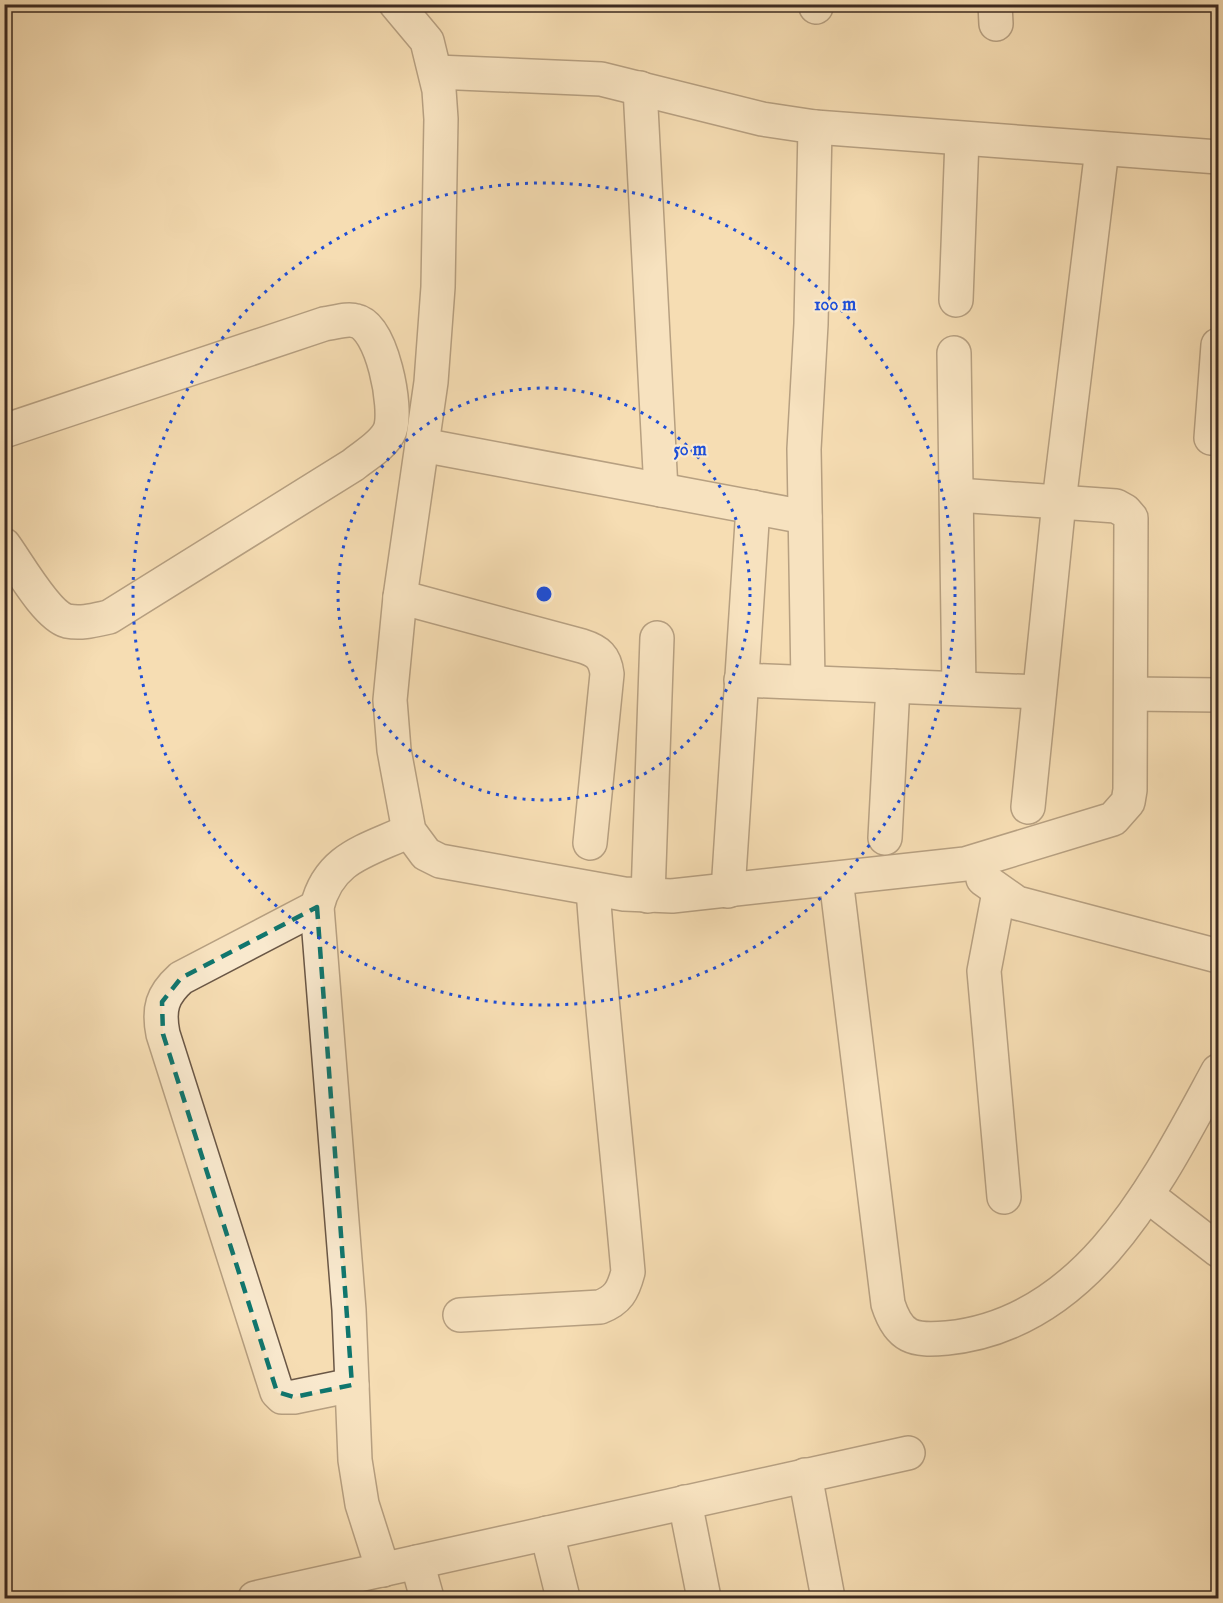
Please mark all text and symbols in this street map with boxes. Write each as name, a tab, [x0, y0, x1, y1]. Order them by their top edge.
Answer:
text: 100 m	[814, 294, 856, 317]
text: 50 m	[673, 439, 707, 462]
centre of rings	[534, 584, 554, 604]

